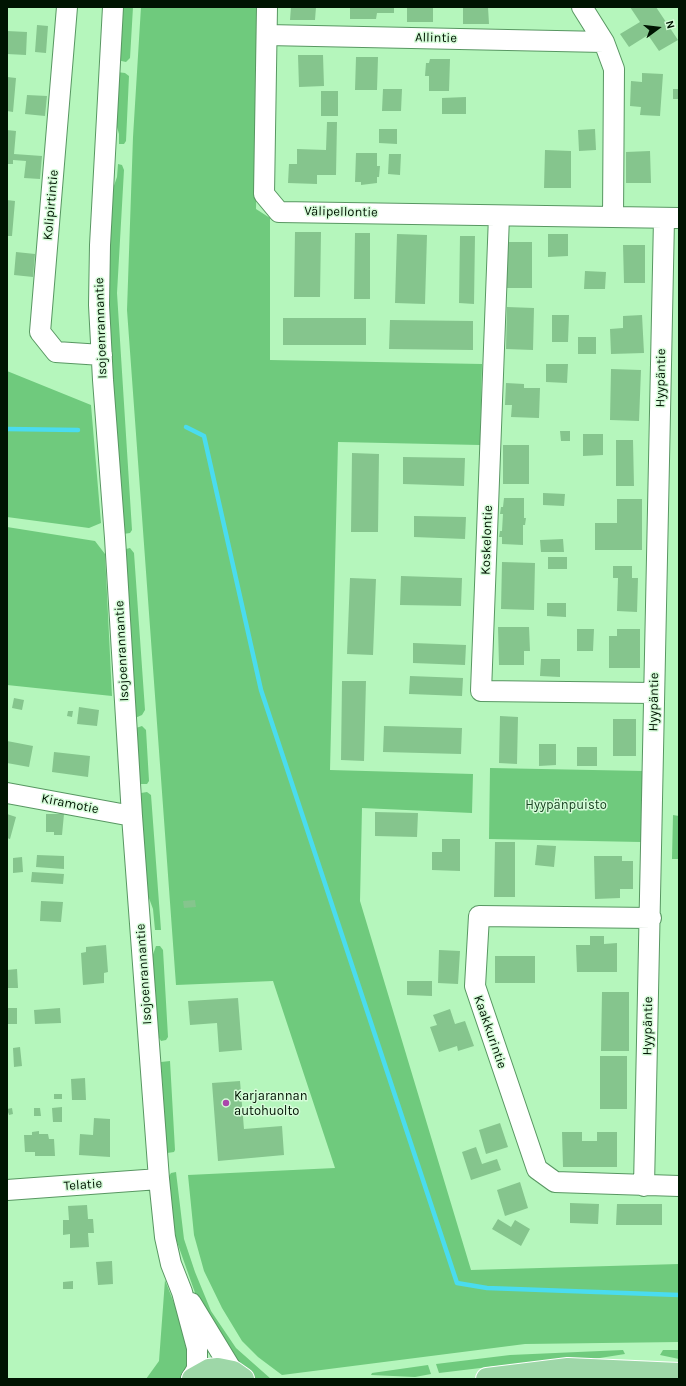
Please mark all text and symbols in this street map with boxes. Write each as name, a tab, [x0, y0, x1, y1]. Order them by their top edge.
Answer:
north arrow	[638, 8, 678, 48]
text: N	[663, 19, 677, 30]
street label: Allintie	[415, 30, 457, 46]
street label: Kolipirtintie	[40, 169, 62, 241]
street label: Välipellontie	[304, 204, 378, 220]
street label: Isojoenrannantie	[91, 277, 111, 379]
street label: Hyypäntie	[653, 348, 669, 408]
street label: Koskelontie	[478, 505, 496, 575]
street label: Isojoenrannantie	[112, 600, 132, 702]
street label: Hyypäntie	[646, 672, 662, 732]
street label: Kiramotie	[40, 791, 100, 817]
park label: Hyypänpuisto	[525, 797, 607, 813]
street label: Isojoenrannantie	[133, 923, 155, 1025]
street label: Kaakkurintie	[470, 993, 510, 1071]
street label: Hyypäntie	[640, 996, 656, 1056]
place label: Karjarannan autohuolto	[234, 1088, 308, 1119]
marker: Karjarannan autohuolto	[221, 1098, 231, 1108]
street label: Telatie	[63, 1176, 103, 1194]

